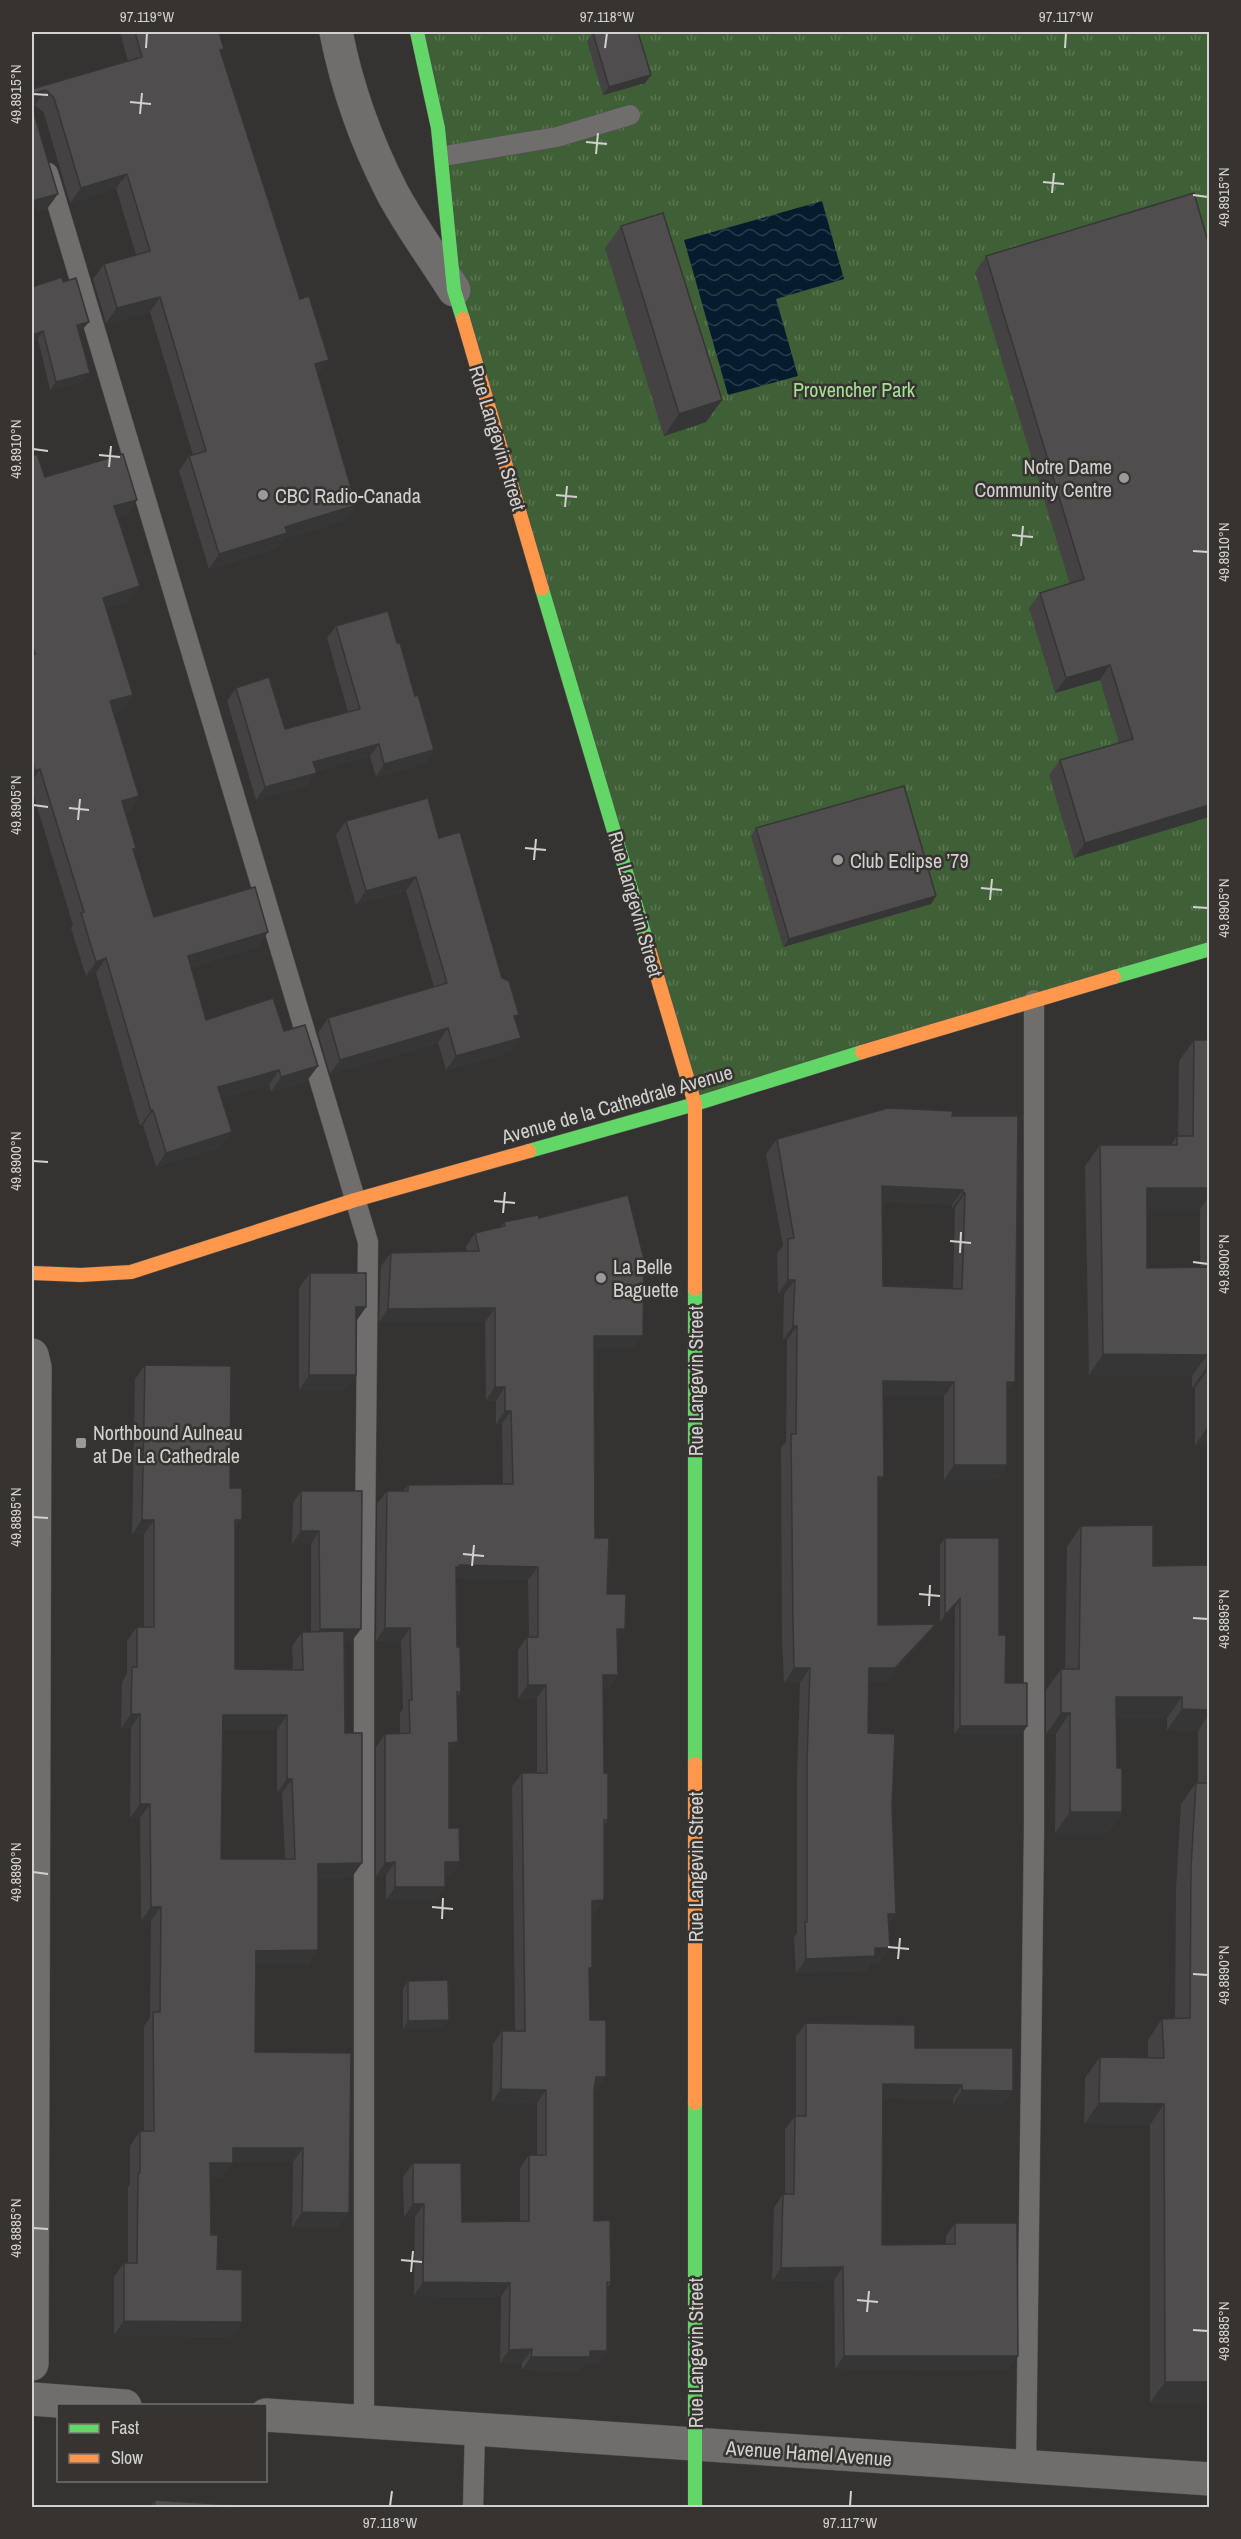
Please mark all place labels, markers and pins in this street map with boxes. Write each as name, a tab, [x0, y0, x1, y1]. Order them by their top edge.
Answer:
place label: Notre Dame Community Centre	[974, 453, 1112, 503]
marker: Notre Dame Community Centre	[1117, 471, 1131, 485]
place label: CBC Radio-Canada	[275, 482, 421, 509]
marker: CBC Radio-Canada	[256, 488, 270, 502]
place label: Club Eclipse ’79	[850, 847, 969, 874]
marker: Club Eclipse ’79	[831, 853, 845, 867]
place label: La Belle Baguette	[613, 1253, 679, 1303]
marker: La Belle Baguette	[594, 1271, 608, 1285]
place label: Northbound Aulneau at De La Cathedrale	[93, 1419, 243, 1469]
marker: Northbound Aulneau at De La Cathedrale	[74, 1436, 88, 1450]

